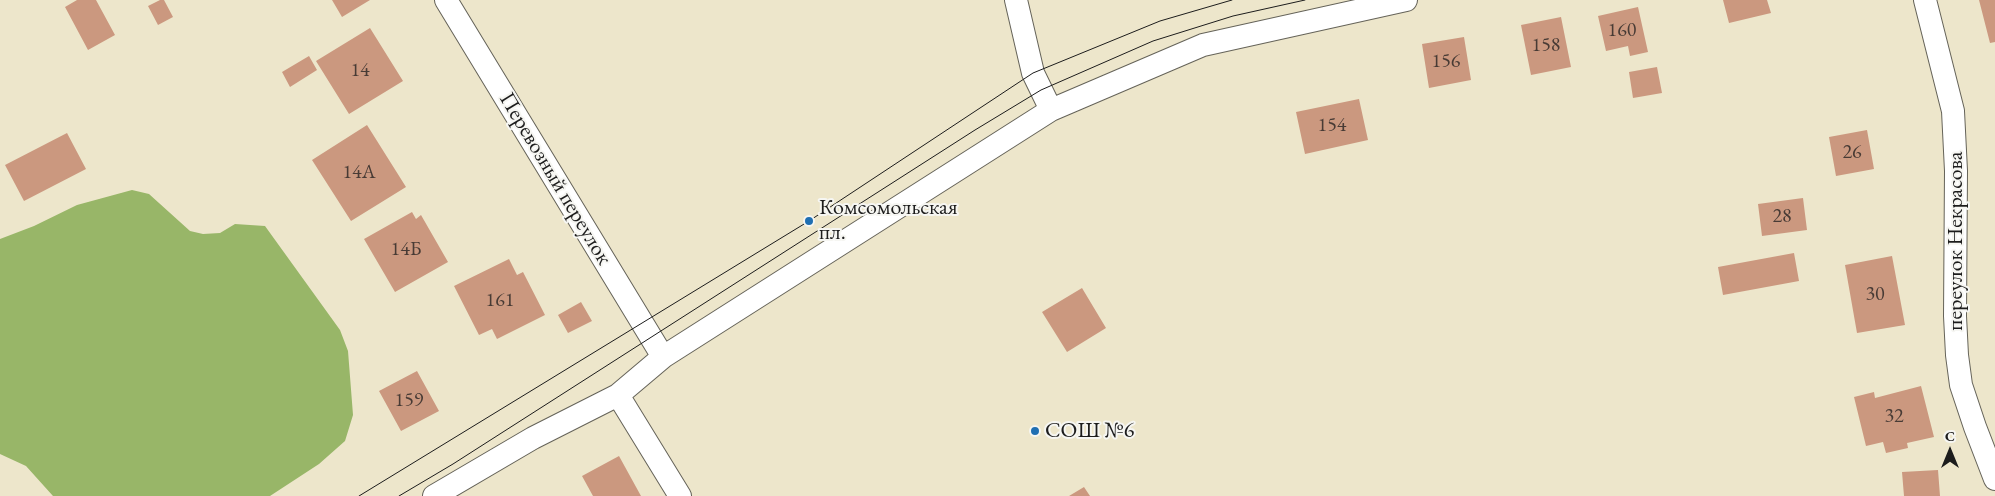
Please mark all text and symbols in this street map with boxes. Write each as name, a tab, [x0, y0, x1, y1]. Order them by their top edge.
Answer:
house number: 160	[1608, 19, 1636, 43]
house number: 158	[1532, 34, 1560, 58]
house number: 156	[1432, 50, 1460, 74]
house number: 14	[350, 59, 370, 83]
street label: Перевозный переулок	[493, 88, 617, 270]
house number: 154	[1318, 114, 1346, 138]
house number: 26	[1842, 141, 1862, 165]
street label: переулок Некрасова	[1943, 151, 1969, 331]
house number: 14А	[342, 161, 376, 185]
place label: Комсомольская пл.	[819, 195, 958, 246]
house number: 28	[1772, 205, 1792, 229]
marker: Комсомольская пл.	[803, 215, 815, 227]
house number: 14Б	[391, 238, 421, 262]
house number: 30	[1865, 283, 1885, 307]
house number: 161	[486, 289, 514, 313]
house number: 159	[395, 389, 423, 413]
house number: 32	[1884, 405, 1904, 429]
place label: СОШ №6	[1045, 418, 1134, 444]
marker: СОШ №6	[1029, 425, 1041, 437]
north arrow	[1925, 426, 1975, 476]
text: С	[1945, 427, 1955, 445]

